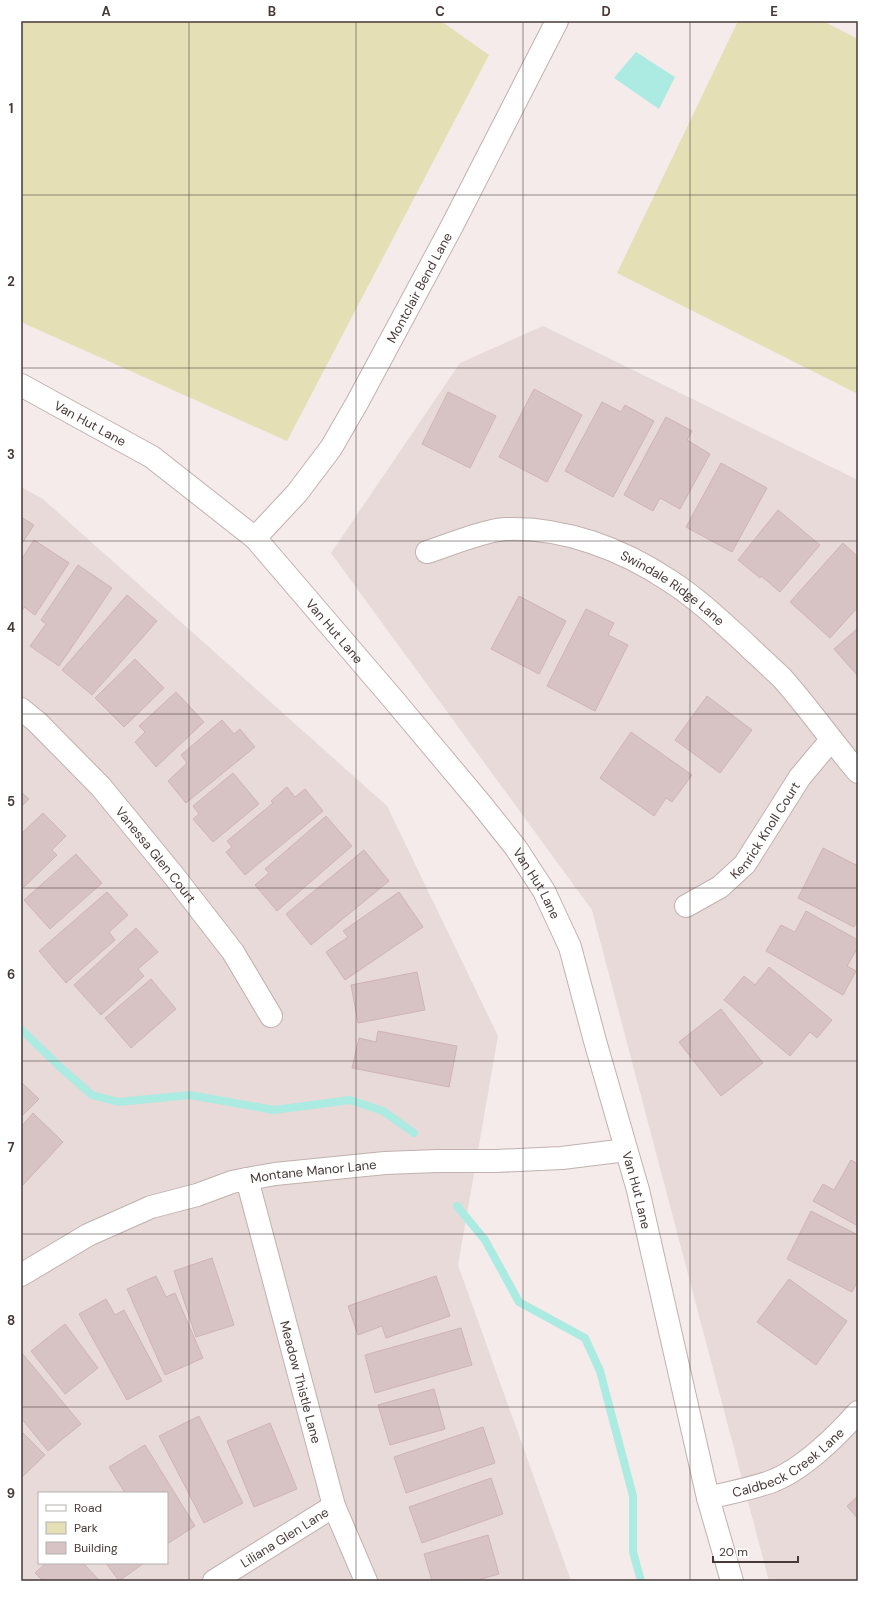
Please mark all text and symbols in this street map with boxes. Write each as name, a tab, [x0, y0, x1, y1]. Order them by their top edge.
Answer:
text: A	[101, 3, 111, 20]
text: B	[268, 3, 276, 20]
text: C	[435, 3, 445, 20]
text: D	[601, 3, 611, 20]
text: E	[770, 3, 778, 20]
text: 1	[9, 100, 13, 117]
street label: Montclair Bend Lane	[383, 230, 456, 346]
text: 2	[7, 273, 15, 290]
street label: Van Hut Lane	[51, 397, 129, 450]
text: 3	[7, 446, 15, 463]
street label: Swindale Ridge Lane	[618, 547, 728, 629]
street label: Van Hut Lane	[302, 596, 367, 667]
text: 4	[7, 619, 15, 636]
street label: Kenrick Knoll Court	[726, 779, 804, 883]
text: 5	[7, 793, 15, 810]
street label: Vanessa Glen Court	[112, 803, 200, 906]
street label: Van Hut Lane	[509, 845, 564, 922]
text: 6	[7, 966, 15, 983]
text: 7	[8, 1139, 15, 1156]
street label: Van Hut Lane	[618, 1149, 655, 1231]
street label: Montane Manor Lane	[249, 1156, 377, 1187]
text: 8	[7, 1312, 15, 1329]
street label: Meadow Thistle Lane	[276, 1319, 325, 1445]
street label: Caldbeck Creek Lane	[730, 1424, 848, 1501]
text: 9	[7, 1485, 15, 1502]
legend	[38, 1492, 168, 1564]
text: Road	[74, 1500, 102, 1516]
street label: Liliana Glen Lane	[237, 1503, 332, 1571]
text: Park	[74, 1520, 98, 1536]
scale bar	[713, 1538, 798, 1564]
text: Building	[74, 1540, 118, 1556]
text: 20 m	[719, 1544, 748, 1560]

